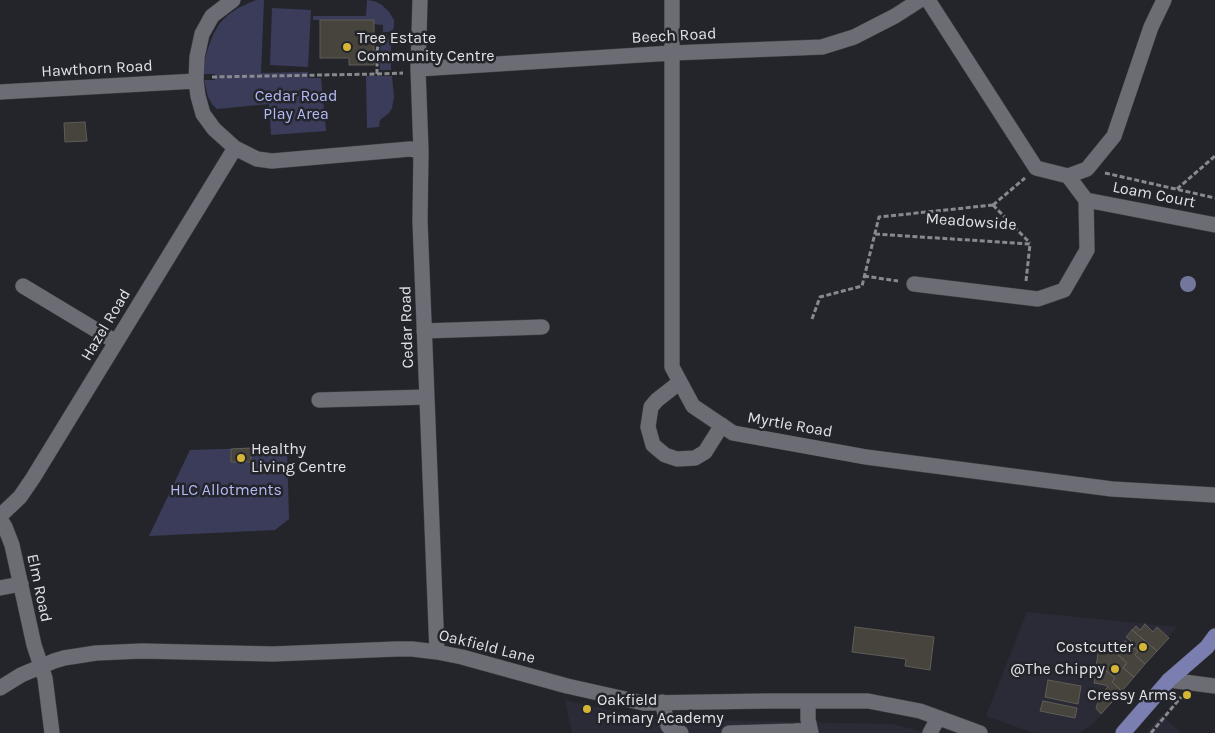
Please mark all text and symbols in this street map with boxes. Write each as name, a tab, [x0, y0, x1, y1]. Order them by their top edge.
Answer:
street label: Beech Road	[631, 24, 717, 48]
place label: Tree Estate Community Centre	[357, 28, 495, 66]
marker: Tree Estate Community Centre	[341, 41, 353, 53]
street label: Hawthorn Road	[41, 56, 153, 82]
park label: Cedar Road Play Area	[255, 86, 337, 124]
street label: Loam Court	[1111, 178, 1197, 212]
street label: Meadowside	[925, 209, 1017, 235]
street label: Cedar Road	[396, 285, 418, 369]
street label: Hazel Road	[77, 286, 135, 364]
street label: Myrtle Road	[746, 408, 834, 442]
place label: Healthy Living Centre	[251, 439, 346, 477]
marker: Healthy Living Centre	[235, 452, 247, 464]
park label: HLC Allotments	[170, 480, 282, 500]
street label: Elm Road	[22, 552, 56, 624]
street label: Oakfield Lane	[437, 626, 537, 668]
place label: Costcutter	[1056, 637, 1133, 657]
marker: Costcutter	[1137, 641, 1149, 653]
place label: @The Chippy	[1010, 659, 1105, 679]
marker: @The Chippy	[1109, 663, 1121, 675]
place label: Cressy Arms	[1087, 685, 1177, 705]
marker: Cressy Arms	[1181, 689, 1193, 701]
place label: Oakfield Primary Academy	[597, 690, 724, 728]
marker: Oakfield Primary Academy	[581, 703, 593, 715]

